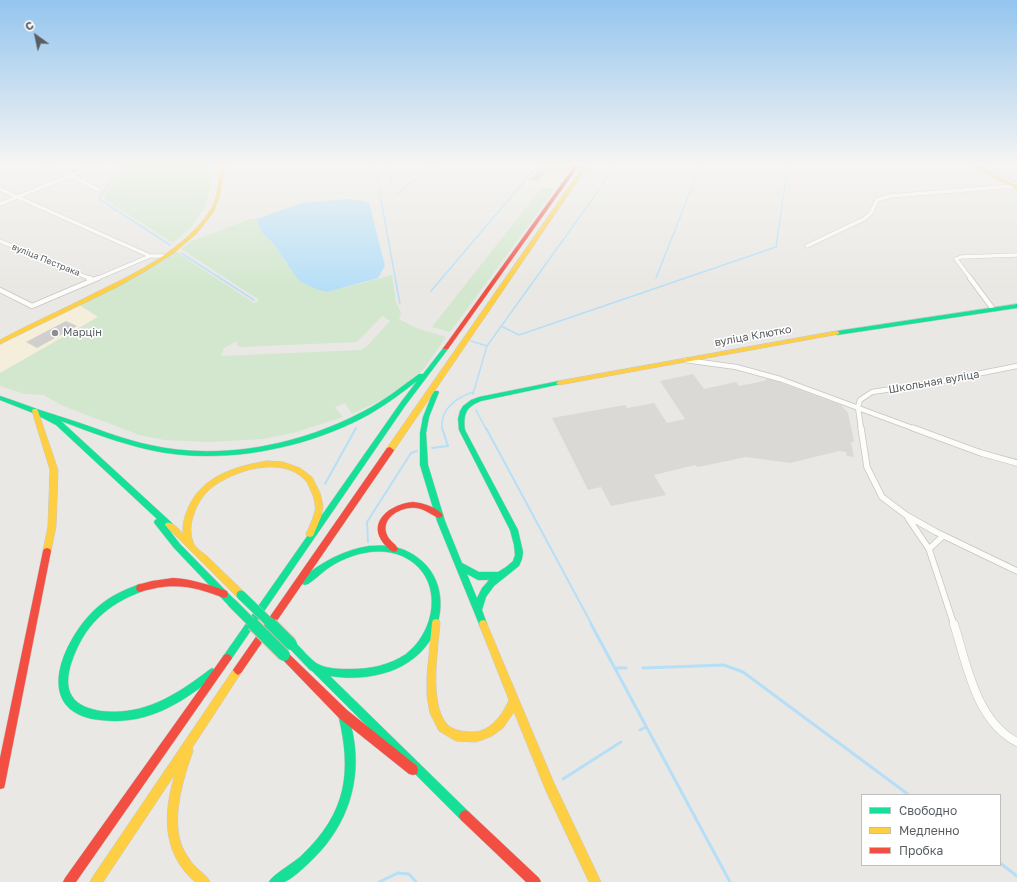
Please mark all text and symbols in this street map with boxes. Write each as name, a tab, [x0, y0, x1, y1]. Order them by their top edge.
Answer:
north arrow	[16, 16, 56, 56]
text: С	[22, 18, 36, 33]
street label: вуліца Пестрака	[10, 241, 82, 279]
street label: вуліца Клютко	[713, 323, 793, 349]
place label: Марцін	[63, 326, 102, 340]
marker: Марцін	[50, 328, 60, 338]
street label: Школьная вуліца	[888, 368, 980, 396]
legend	[861, 794, 1001, 866]
text: Свободно	[899, 803, 957, 818]
text: Медленно	[899, 823, 959, 838]
text: Пробка	[899, 843, 943, 858]

